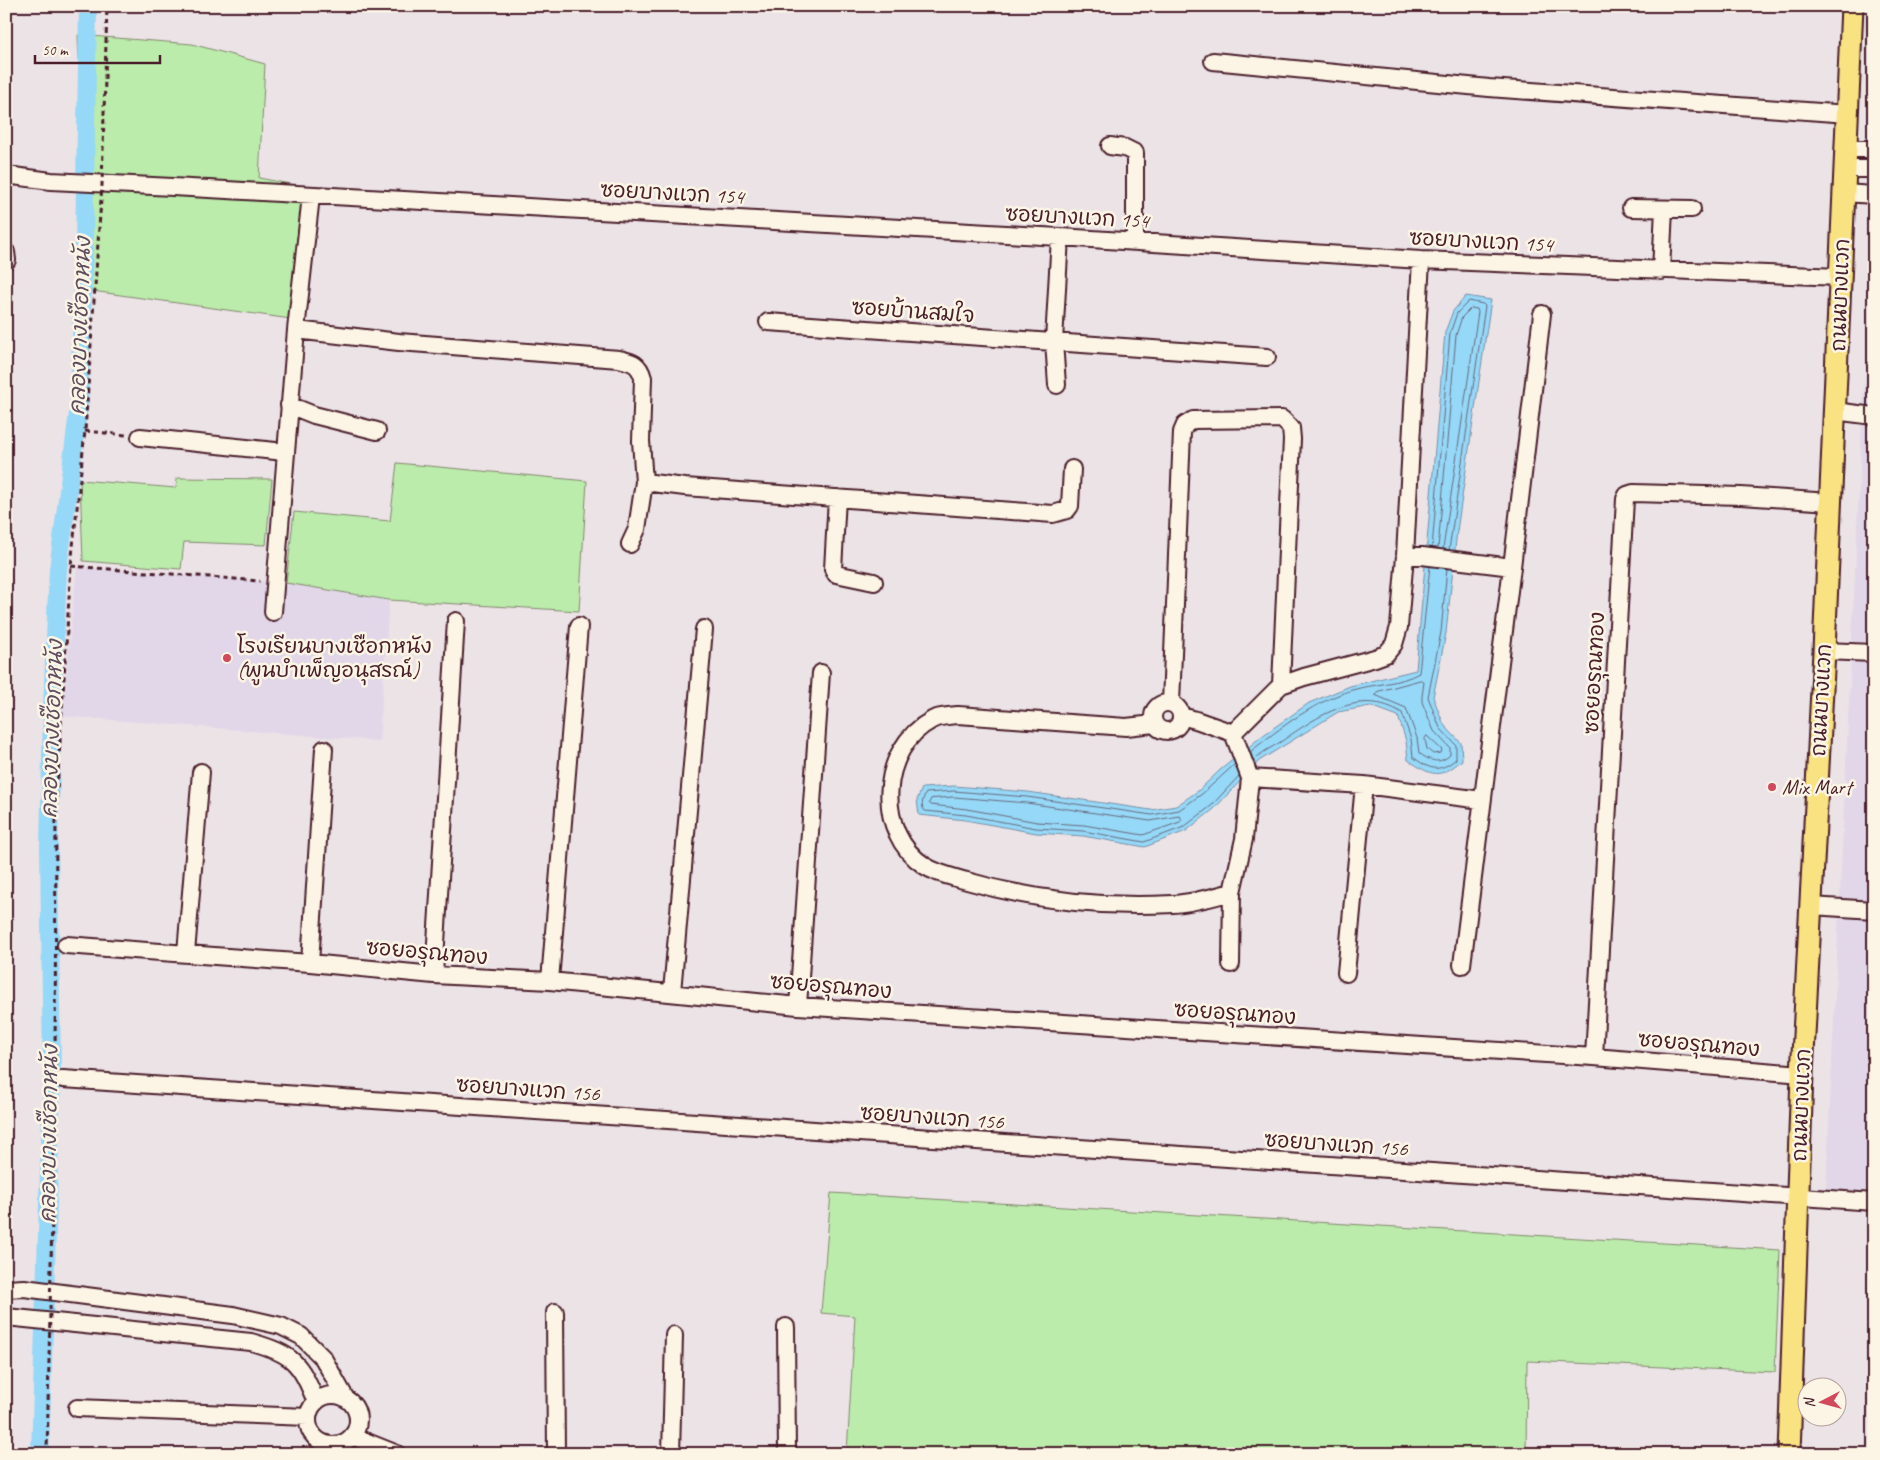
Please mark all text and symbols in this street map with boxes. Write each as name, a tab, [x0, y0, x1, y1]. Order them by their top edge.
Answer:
scale bar	[35, 32, 160, 64]
text: 50 m	[42, 41, 69, 60]
street label: ซอยบางแวก 154	[600, 176, 747, 210]
street label: ซอยบางแวก 154	[1005, 200, 1152, 234]
street label: ซอยบางแวก 154	[1409, 224, 1556, 258]
water label: คลองบางเชือกหนัง	[63, 234, 97, 416]
street label: ถนนบางแวก	[1825, 238, 1855, 352]
street label: ซอยบ้านสมใจ	[851, 294, 975, 328]
street label: ซอยอรุณทอง	[1578, 611, 1613, 735]
place label: โรงเรียนบางเชือกหนัง (พูนบำเพ็ญอนุสรณ์)	[237, 633, 432, 686]
water label: คลองบางเชือกหนัง	[35, 637, 69, 819]
street label: ถนนบางแวก	[1805, 643, 1837, 757]
marker: โรงเรียนบางเชือกหนัง (พูนบำเพ็ญอนุสรณ์)	[221, 652, 233, 664]
place label: Mix Mart	[1782, 774, 1855, 800]
marker: Mix Mart	[1766, 781, 1778, 793]
street label: ซอยอรุณทอง	[365, 934, 489, 973]
street label: ซอยอรุณทอง	[769, 968, 893, 1007]
street label: ซอยอรุณทอง	[1173, 996, 1297, 1033]
street label: ซอยอรุณทอง	[1637, 1026, 1761, 1065]
water label: คลองบางเชือกหนัง	[33, 1043, 65, 1223]
street label: ถนนบางแวก	[1786, 1048, 1816, 1162]
street label: ซอยบางแวก 156	[455, 1071, 601, 1107]
street label: ซอยบางแวก 156	[859, 1099, 1005, 1135]
street label: ซอยบางแวก 156	[1263, 1126, 1409, 1162]
north arrow	[1798, 1378, 1848, 1428]
text: N	[1800, 1396, 1818, 1409]

